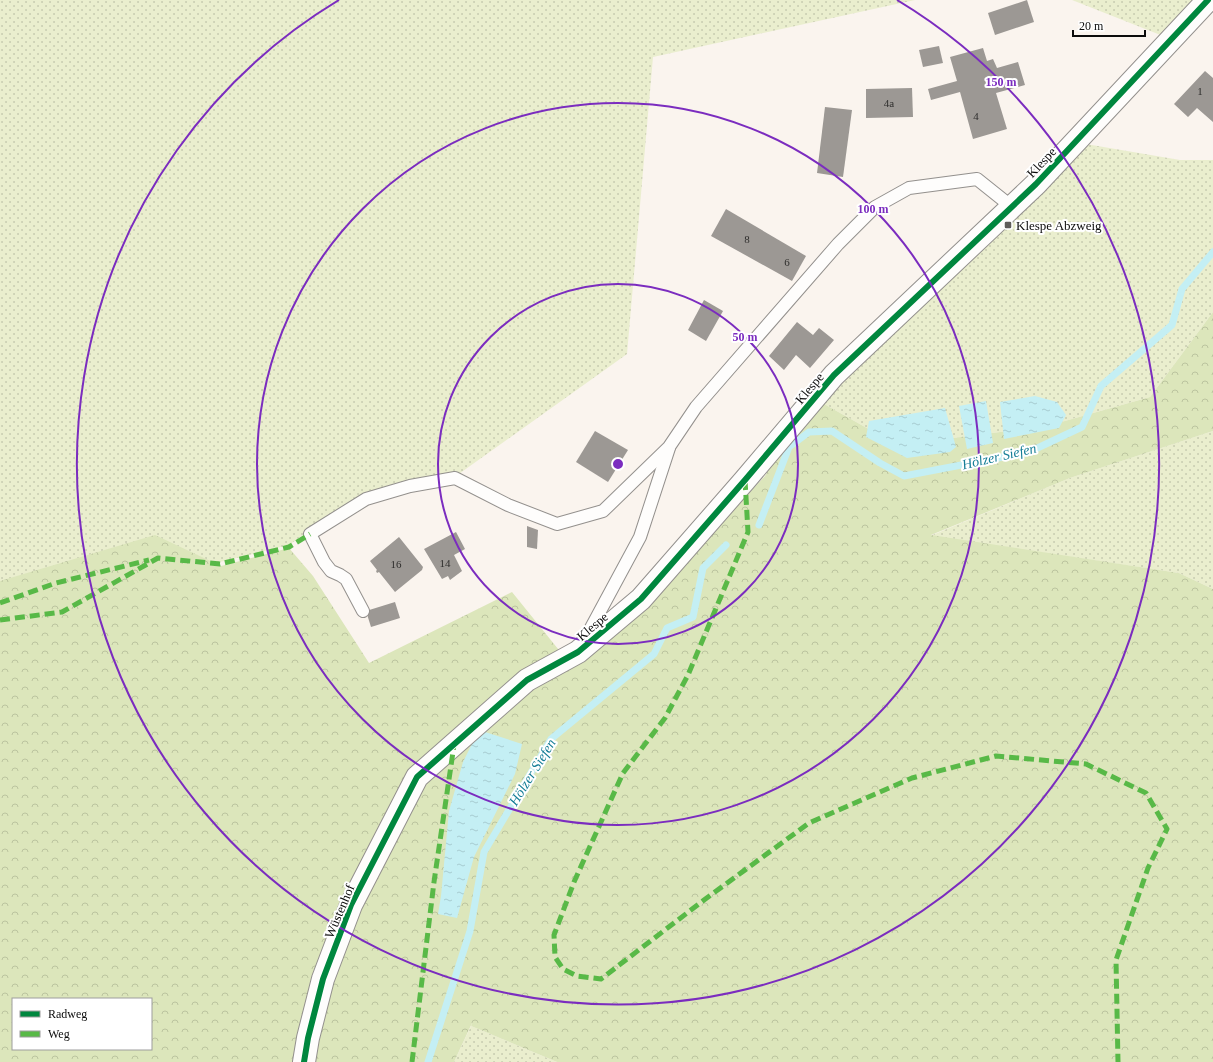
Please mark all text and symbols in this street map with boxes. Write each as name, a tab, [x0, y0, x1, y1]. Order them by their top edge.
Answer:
scale bar	[1073, 12, 1145, 38]
text: 20 m	[1079, 19, 1104, 33]
text: 150 m	[986, 75, 1017, 89]
house number: 1	[1197, 85, 1203, 97]
house number: 4a	[884, 97, 894, 109]
house number: 4	[973, 110, 979, 122]
street label: Klespe	[1024, 144, 1059, 181]
text: 100 m	[858, 202, 889, 216]
place label: Klespe Abzweig	[1016, 218, 1102, 233]
marker: Klespe Abzweig	[1003, 220, 1013, 230]
house number: 8	[744, 233, 750, 245]
house number: 6	[784, 256, 790, 268]
text: 50 m	[733, 330, 758, 344]
street label: Klespe	[792, 370, 827, 407]
water label: Hölzer Siefen	[960, 441, 1038, 473]
centre of rings	[611, 457, 625, 471]
house number: 14	[440, 557, 451, 569]
house number: 16	[391, 558, 402, 570]
street label: Klespe	[574, 609, 611, 644]
water label: Hölzer Siefen	[505, 736, 559, 809]
street label: Wüstenhof	[321, 881, 358, 940]
legend	[12, 998, 152, 1050]
text: Radweg	[48, 1007, 87, 1021]
text: Weg	[48, 1027, 70, 1041]

